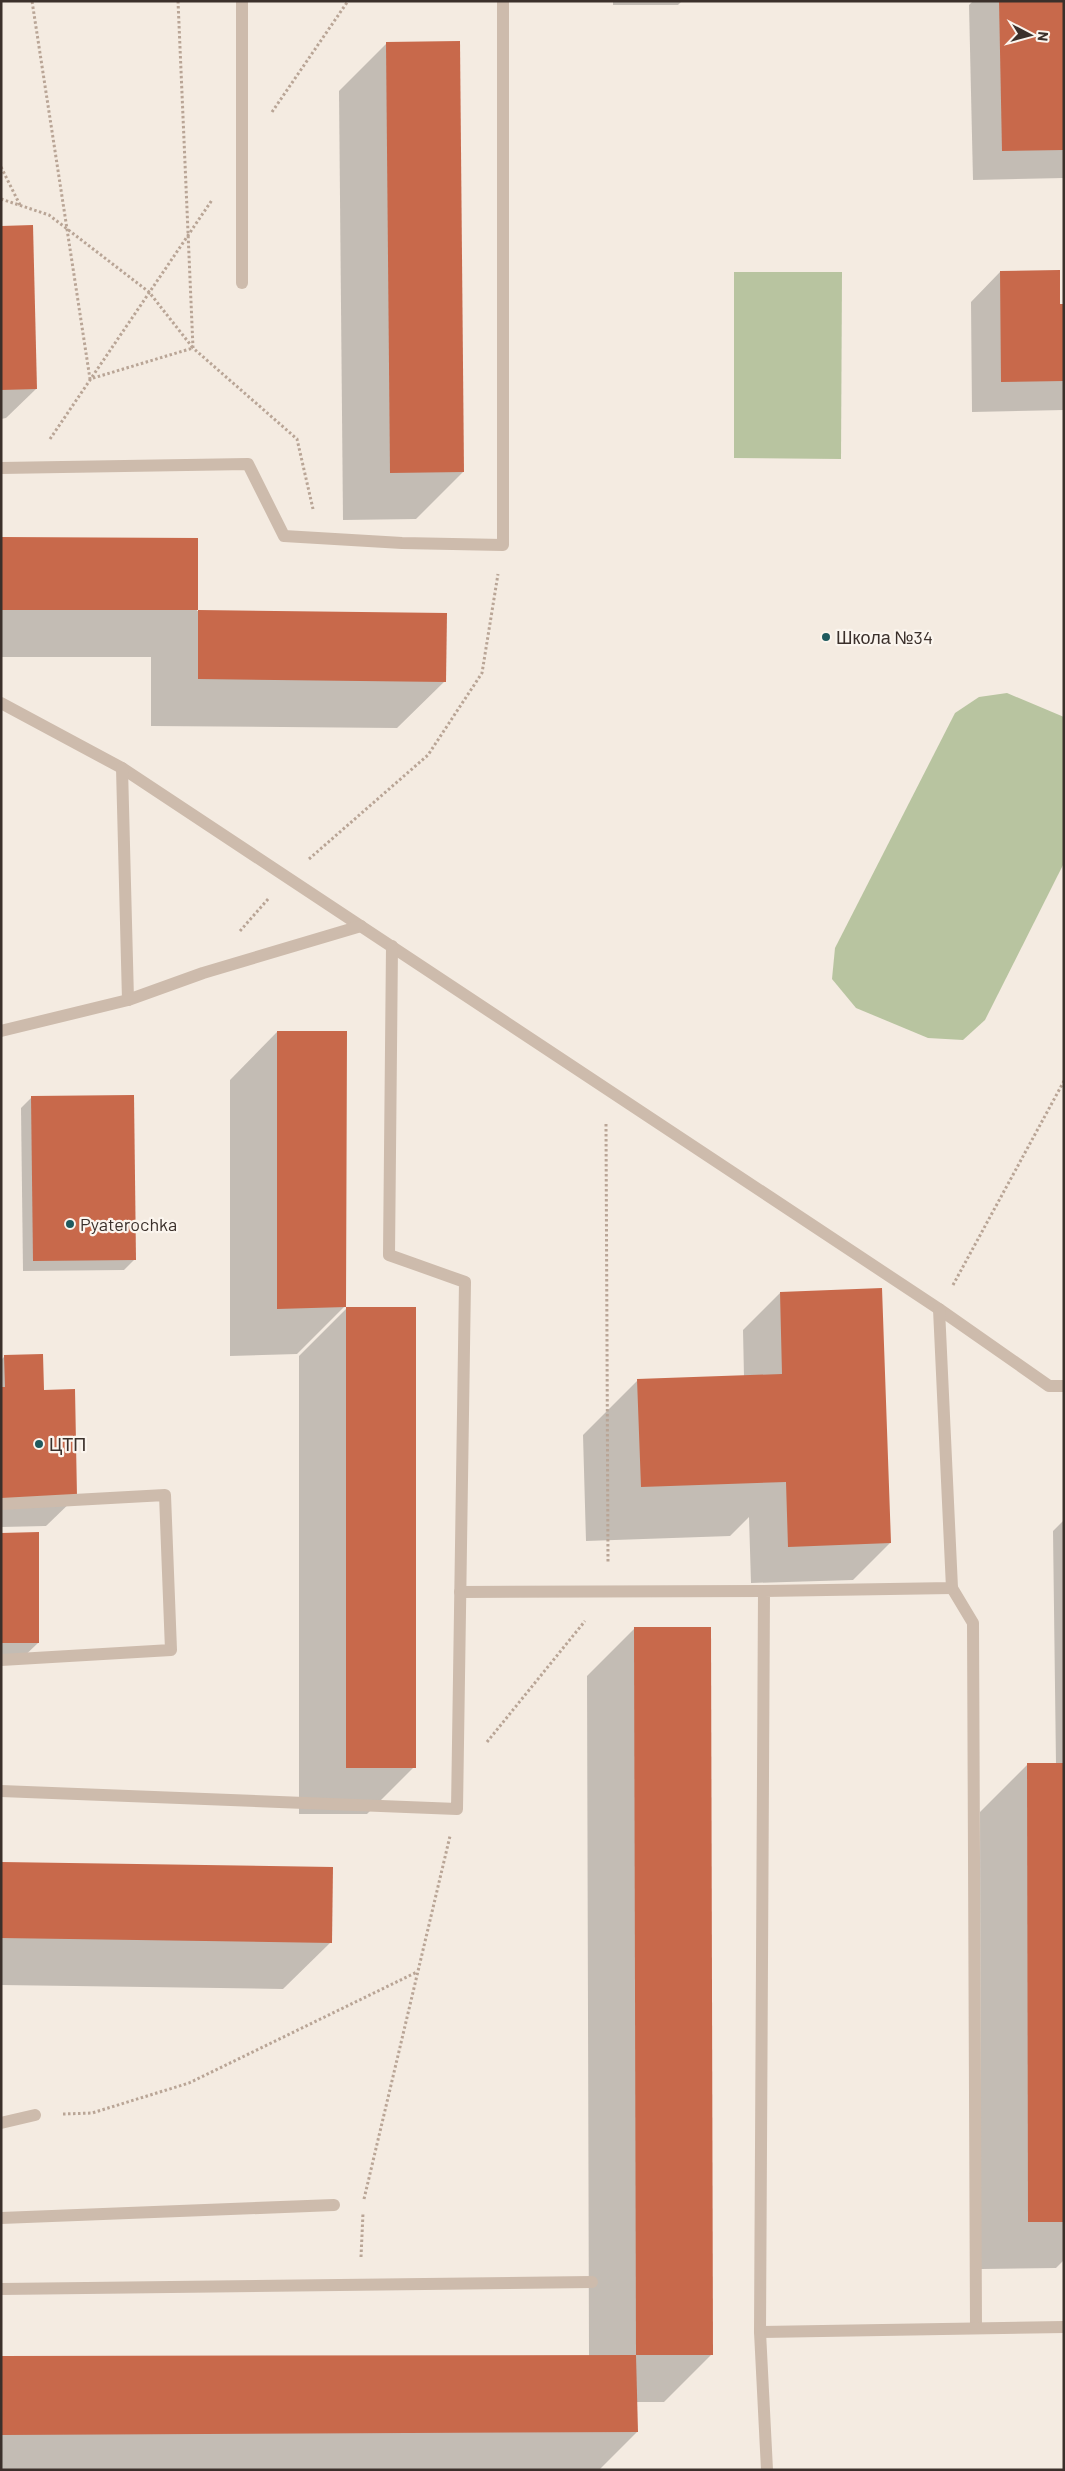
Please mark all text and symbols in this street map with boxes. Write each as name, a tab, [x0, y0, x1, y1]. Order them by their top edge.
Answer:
north arrow	[1005, 10, 1055, 60]
text: N	[1034, 31, 1052, 42]
place label: Школа №34	[836, 626, 933, 648]
marker: Школа №34	[820, 631, 832, 643]
place label: Pyaterochka	[80, 1213, 177, 1235]
marker: Pyaterochka	[64, 1218, 76, 1230]
place label: ЦТП	[49, 1433, 86, 1455]
marker: ЦТП	[33, 1438, 45, 1450]

